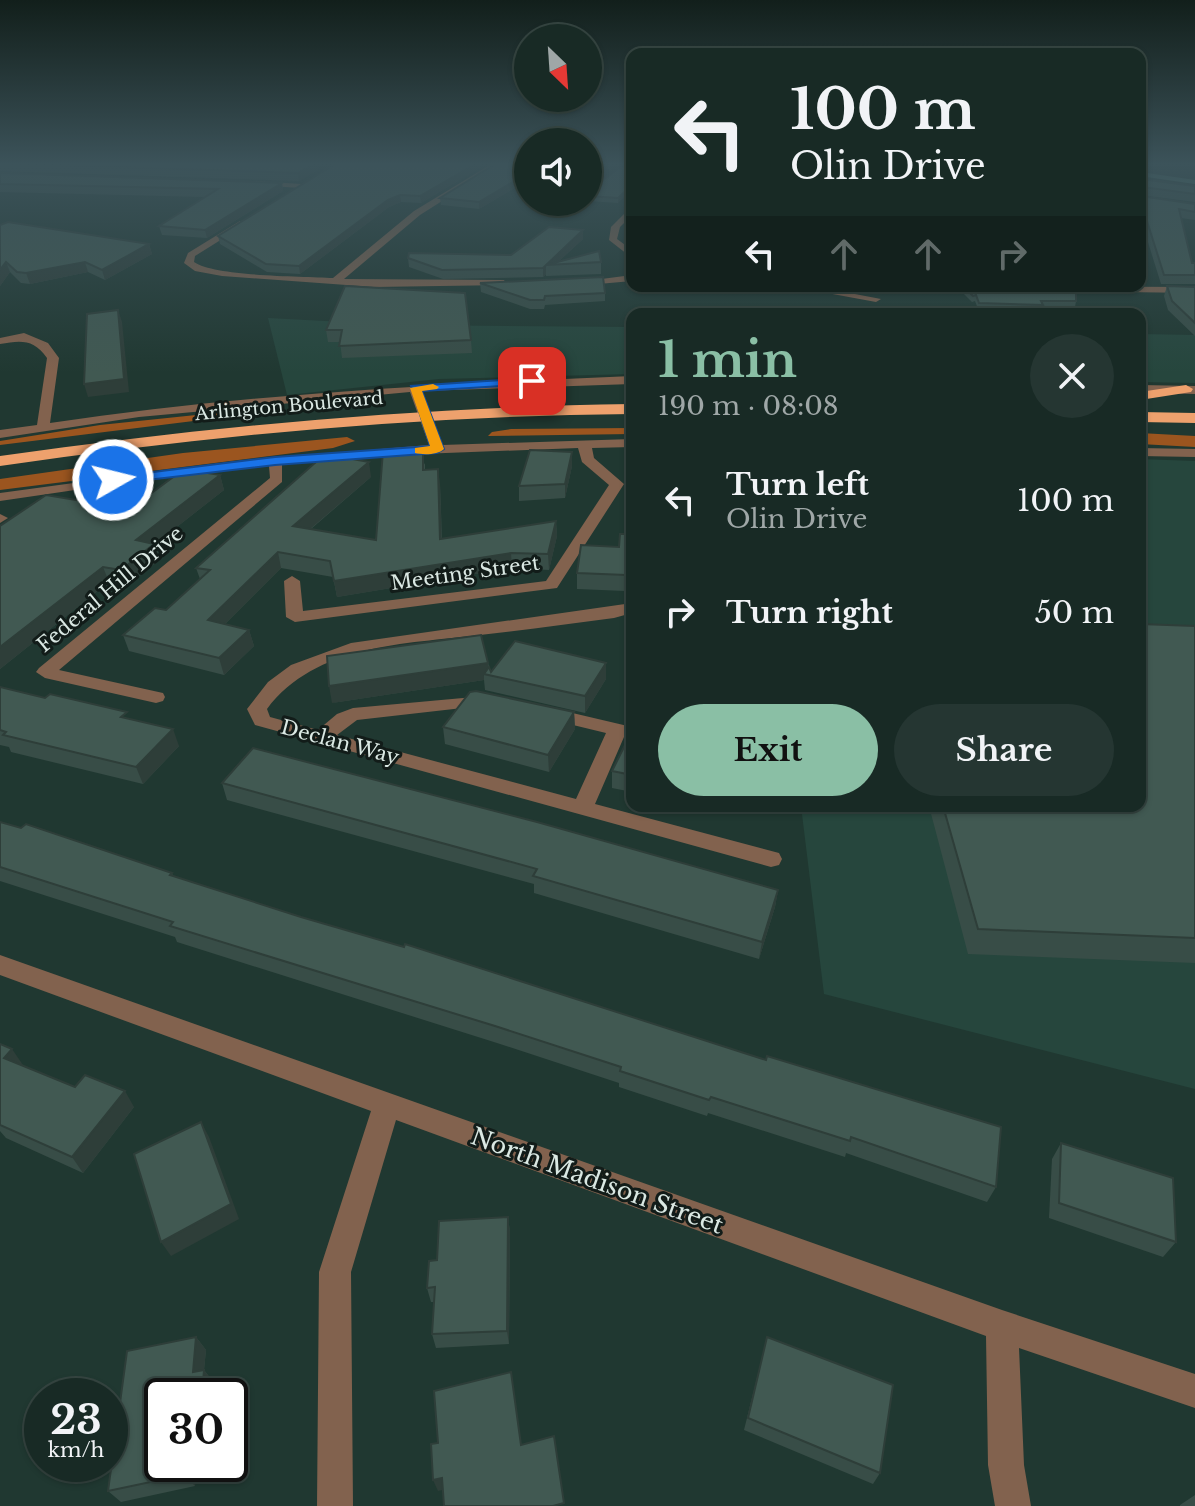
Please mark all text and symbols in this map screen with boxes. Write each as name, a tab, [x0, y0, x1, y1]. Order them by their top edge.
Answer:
north arrow	[514, 24, 602, 112]
map controls	[514, 24, 602, 216]
text: 100 m	[790, 75, 976, 144]
icon: left	[658, 80, 762, 184]
button: sound	[514, 128, 602, 216]
text: Olin Drive	[790, 144, 986, 189]
icon: left	[738, 232, 782, 276]
icon: ahead	[822, 232, 866, 276]
icon: ahead	[906, 232, 950, 276]
icon: right	[990, 232, 1034, 276]
text: 1 min	[658, 330, 797, 390]
button: close	[1030, 334, 1114, 418]
pin	[498, 347, 566, 415]
icon: arrive	[510, 359, 554, 403]
street label: Arlington Boulevard	[193, 387, 384, 425]
text: 190 m · 08:08	[658, 390, 839, 422]
position arrow	[71, 438, 155, 522]
text: Turn left	[726, 466, 869, 503]
icon: left	[658, 478, 702, 522]
text: 100 m	[1017, 482, 1114, 519]
text: Olin Drive	[726, 503, 867, 535]
street label: Federal Hill Drive	[32, 521, 188, 657]
street label: Meeting Street	[389, 551, 541, 595]
icon: right	[658, 590, 702, 634]
text: Turn right	[726, 594, 893, 631]
text: 50 m	[1035, 594, 1114, 631]
button: Exit	[658, 704, 878, 796]
button: Share	[894, 704, 1114, 796]
street label: Declan Way	[278, 715, 402, 769]
street label: North Madison Street	[467, 1121, 727, 1240]
speed limit sign: 30	[144, 1378, 248, 1482]
text: 23	[50, 1395, 102, 1445]
text: km/h	[48, 1438, 104, 1462]

